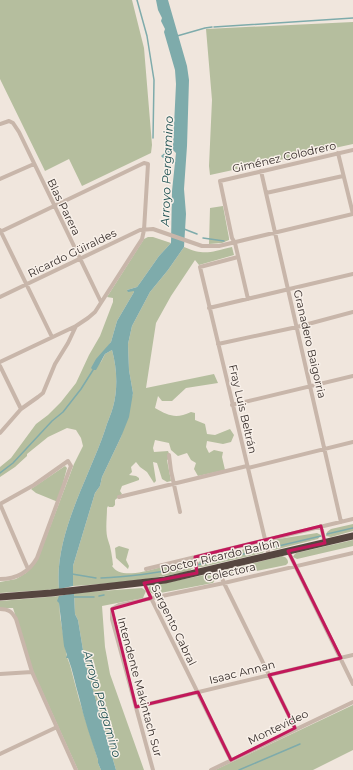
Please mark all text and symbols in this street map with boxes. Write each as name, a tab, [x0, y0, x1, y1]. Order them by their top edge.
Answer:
water label: Arroyo Pergamino	[157, 115, 176, 228]
street label: Giménez Colodrero	[231, 138, 337, 176]
street label: Blas Parera	[44, 176, 84, 238]
street label: Ricardo Güiraldes	[25, 225, 119, 281]
street label: Granadero Baigorria	[291, 288, 329, 400]
street label: Fray Luis Beltrán	[226, 363, 260, 455]
street label: Doctor Ricardo Balbín	[159, 536, 281, 576]
street label: Colectora	[203, 559, 257, 585]
street label: Sargento Cabral	[148, 582, 200, 668]
street label: Intendente Makintach Sur	[115, 616, 165, 758]
water label: Arroyo Pergamino	[80, 648, 125, 760]
street label: Isaac Annan	[208, 657, 276, 687]
street label: Montevideo	[245, 706, 311, 748]

